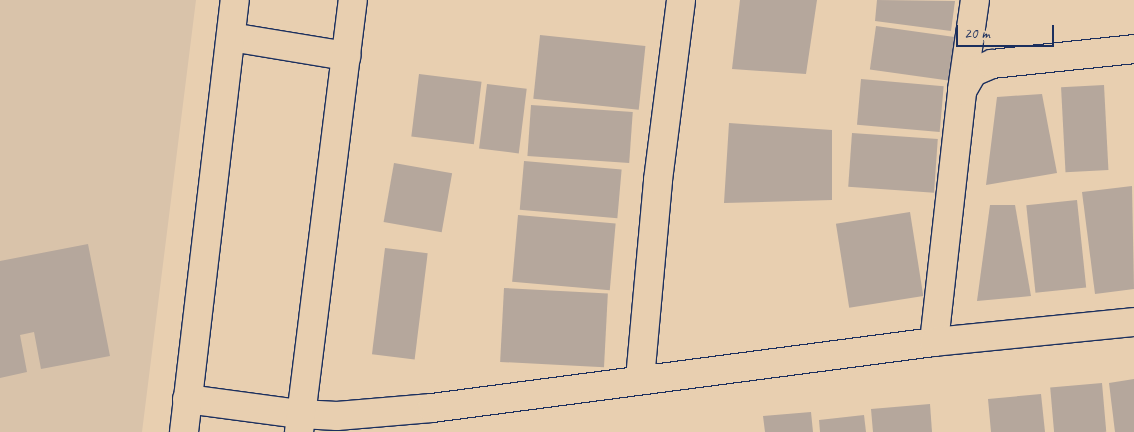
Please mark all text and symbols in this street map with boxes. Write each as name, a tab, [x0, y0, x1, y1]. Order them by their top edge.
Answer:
scale bar	[959, 15, 1056, 47]
text: 20 m	[964, 24, 990, 43]

